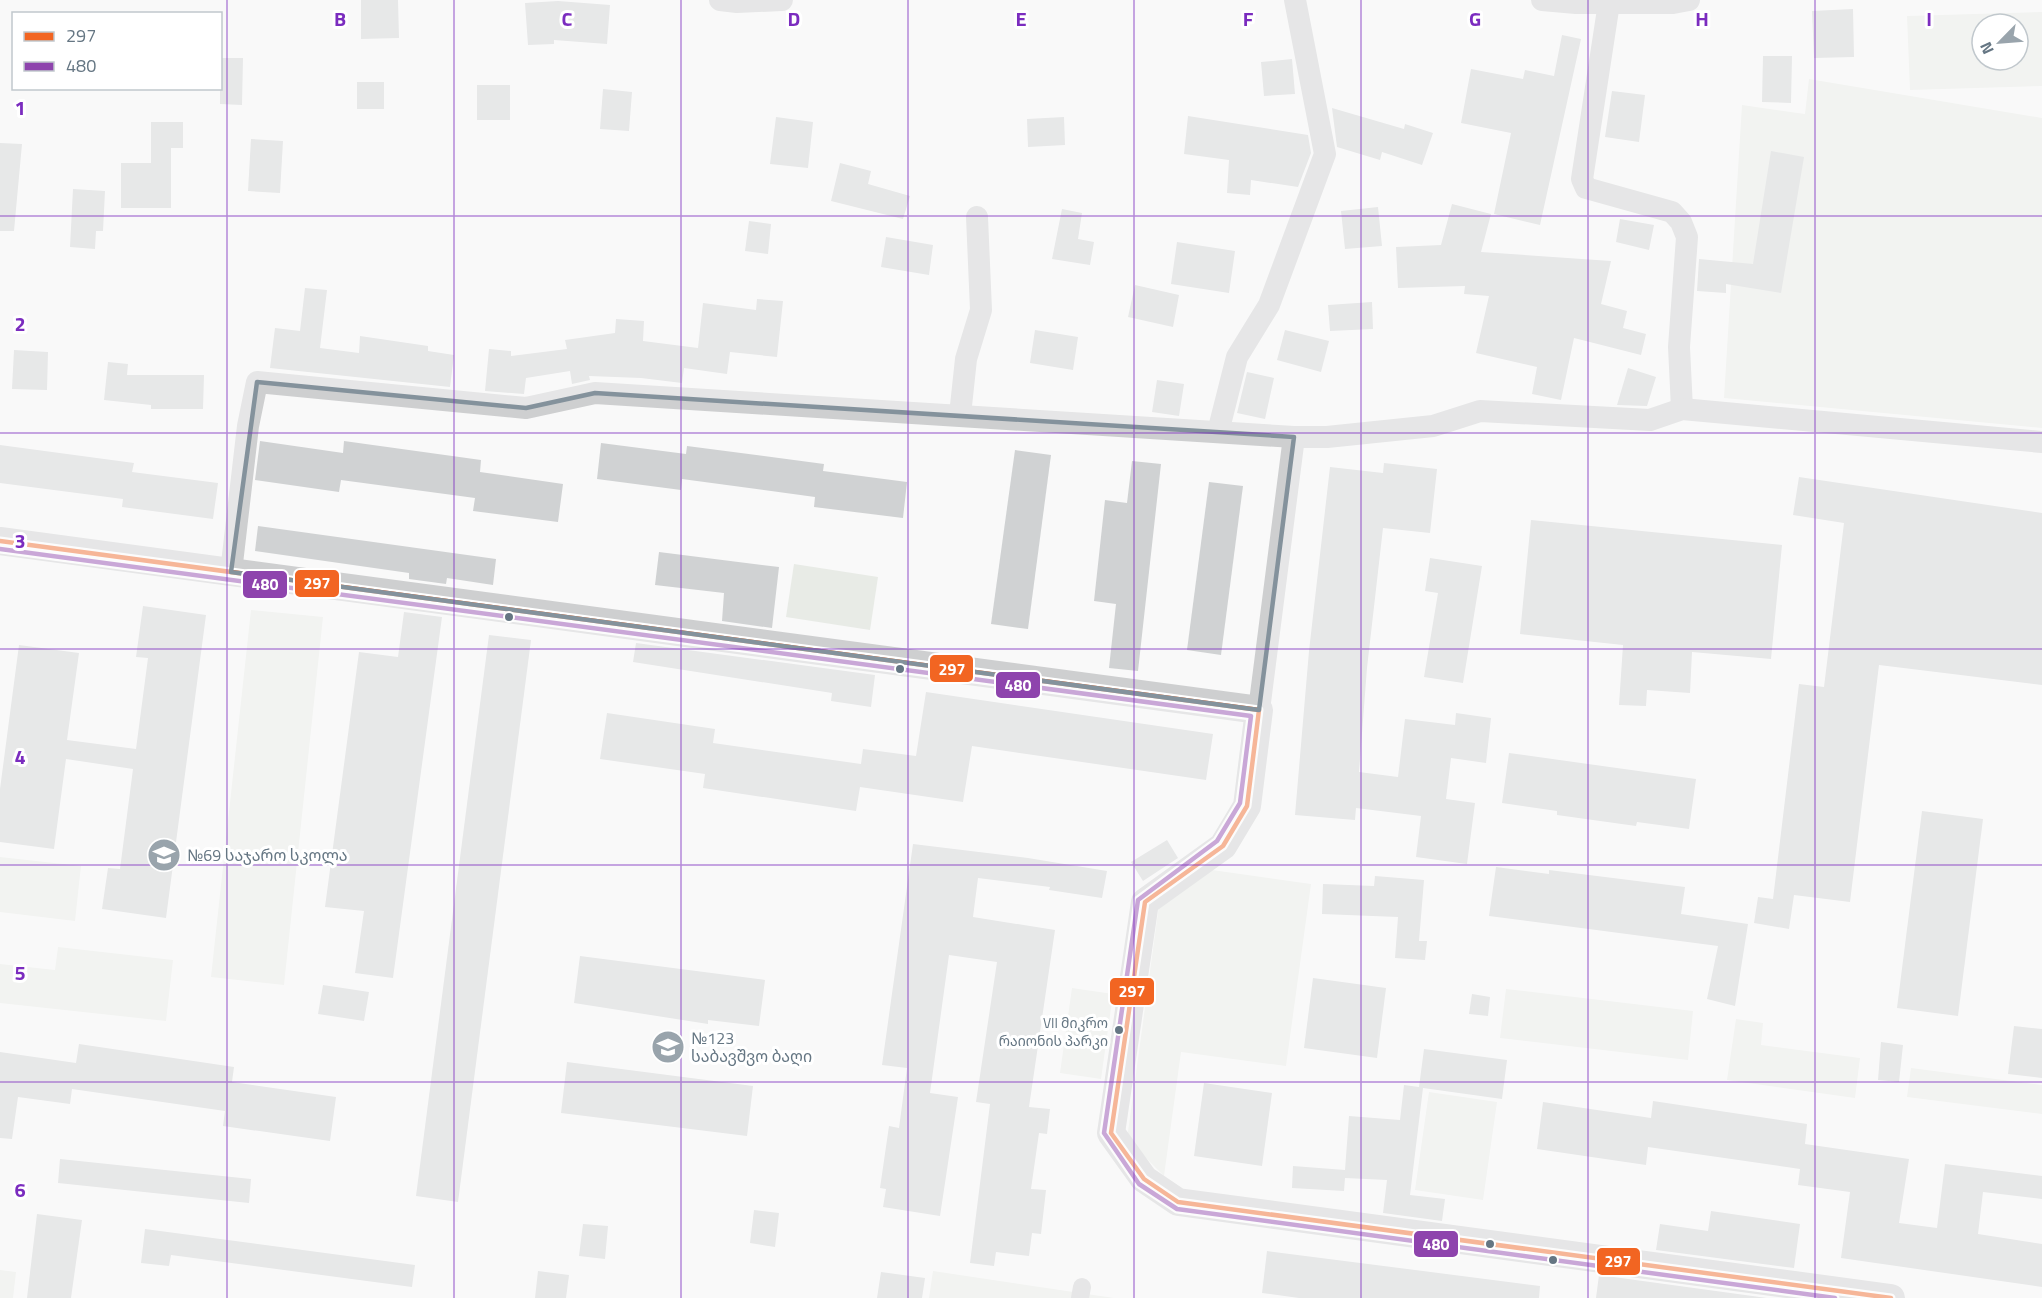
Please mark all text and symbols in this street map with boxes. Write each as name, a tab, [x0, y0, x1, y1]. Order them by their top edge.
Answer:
text: B	[334, 3, 346, 34]
text: C	[562, 3, 573, 34]
text: D	[788, 3, 800, 34]
text: E	[1015, 3, 1027, 34]
text: F	[1243, 3, 1254, 34]
text: G	[1469, 3, 1481, 34]
text: H	[1695, 3, 1709, 34]
text: I	[1926, 3, 1932, 34]
legend	[12, 12, 222, 90]
north arrow	[1970, 12, 2030, 72]
text: 297	[66, 22, 96, 49]
text: N	[1973, 38, 2000, 58]
text: 480	[66, 52, 96, 79]
text: 1	[14, 92, 26, 123]
text: 2	[14, 308, 26, 339]
text: 3	[14, 525, 26, 556]
line badge: 297	[294, 569, 340, 598]
line badge: 480	[242, 570, 288, 599]
text: 297	[304, 571, 330, 595]
text: 480	[252, 572, 278, 596]
unlabelled marker	[503, 611, 515, 623]
line badge: 297	[929, 654, 974, 683]
text: 297	[939, 657, 965, 681]
unlabelled marker	[894, 663, 906, 675]
line badge: 480	[995, 671, 1041, 699]
text: 480	[1005, 673, 1031, 697]
text: 4	[14, 741, 26, 772]
school or university icon: №69 საჯარო სკოლა	[146, 837, 182, 873]
place label: №69 საჯარო სკოლა	[187, 843, 348, 867]
text: 5	[14, 957, 26, 988]
line badge: 297	[1109, 977, 1155, 1006]
text: 297	[1119, 979, 1145, 1003]
place label: VII მიკრო რაიონის პარკი	[999, 1012, 1108, 1051]
marker: VII მიკრო რაიონის პარკი	[1113, 1024, 1125, 1036]
place label: №123 საბავშვო ბაღი	[691, 1026, 812, 1068]
school or university icon: №123 საბავშვო ბაღი	[650, 1029, 686, 1065]
text: 6	[14, 1174, 26, 1205]
line badge: 480	[1413, 1230, 1459, 1258]
text: 480	[1423, 1232, 1449, 1256]
unlabelled marker	[1484, 1238, 1496, 1250]
line badge: 297	[1596, 1247, 1641, 1276]
text: 297	[1605, 1249, 1631, 1273]
unlabelled marker	[1547, 1254, 1559, 1266]

